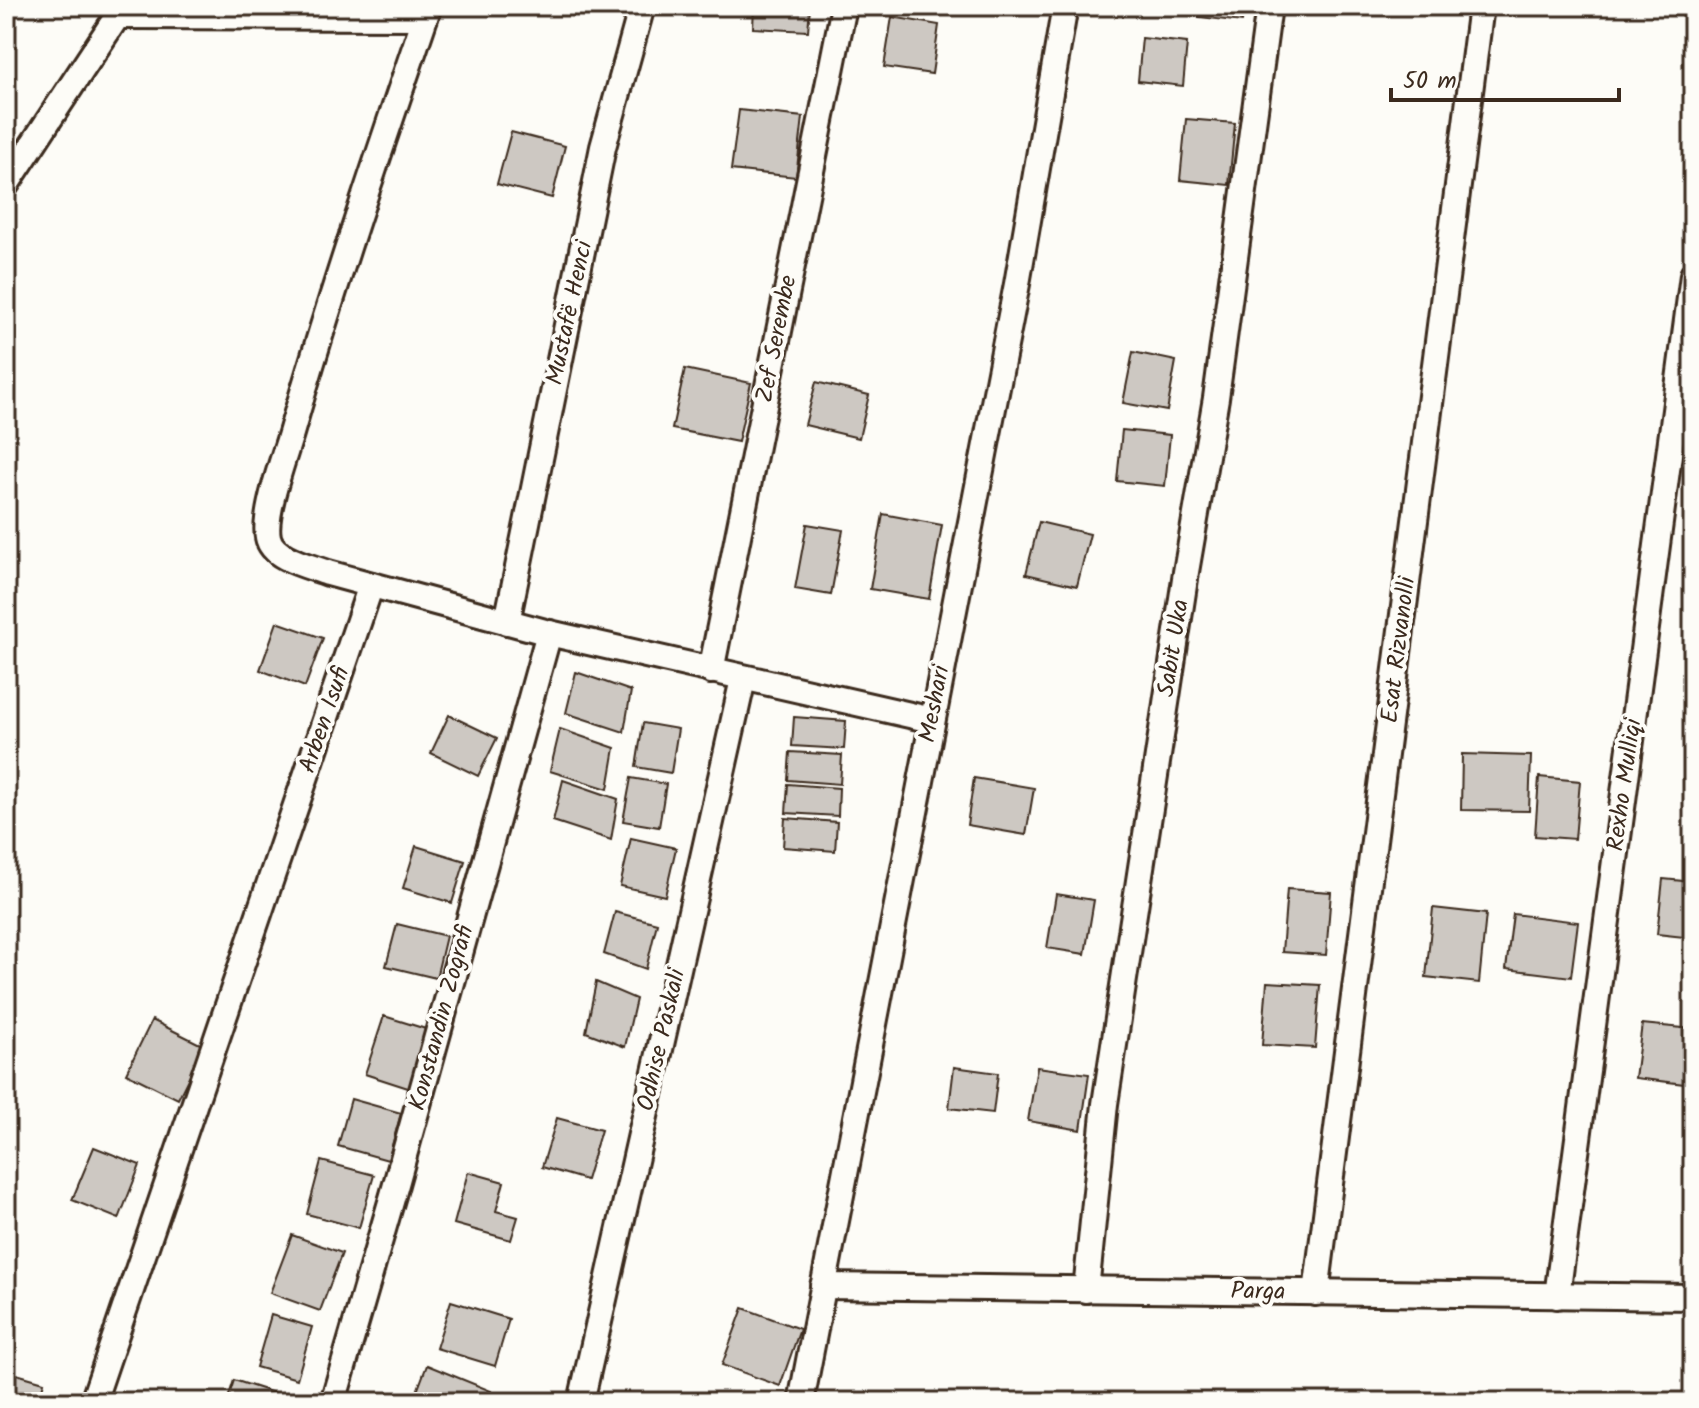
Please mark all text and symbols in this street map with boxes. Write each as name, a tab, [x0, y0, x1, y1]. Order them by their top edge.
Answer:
scale bar	[1391, 52, 1619, 102]
text: 50 m	[1403, 62, 1457, 101]
street label: Mustafë Henci	[536, 236, 605, 389]
street label: Zef Serembe	[746, 272, 808, 406]
street label: Esat Rizvanolli	[1371, 573, 1427, 725]
street label: Sabit Uka	[1147, 597, 1201, 699]
street label: Arben Isufi	[289, 661, 361, 778]
street label: Meshari	[908, 661, 962, 746]
street label: Rexho Mulliqi	[1596, 715, 1654, 854]
street label: Konstandin Zografi	[399, 921, 486, 1115]
street label: Odhise Paskali	[627, 964, 698, 1115]
street label: Parga	[1230, 1272, 1286, 1312]

